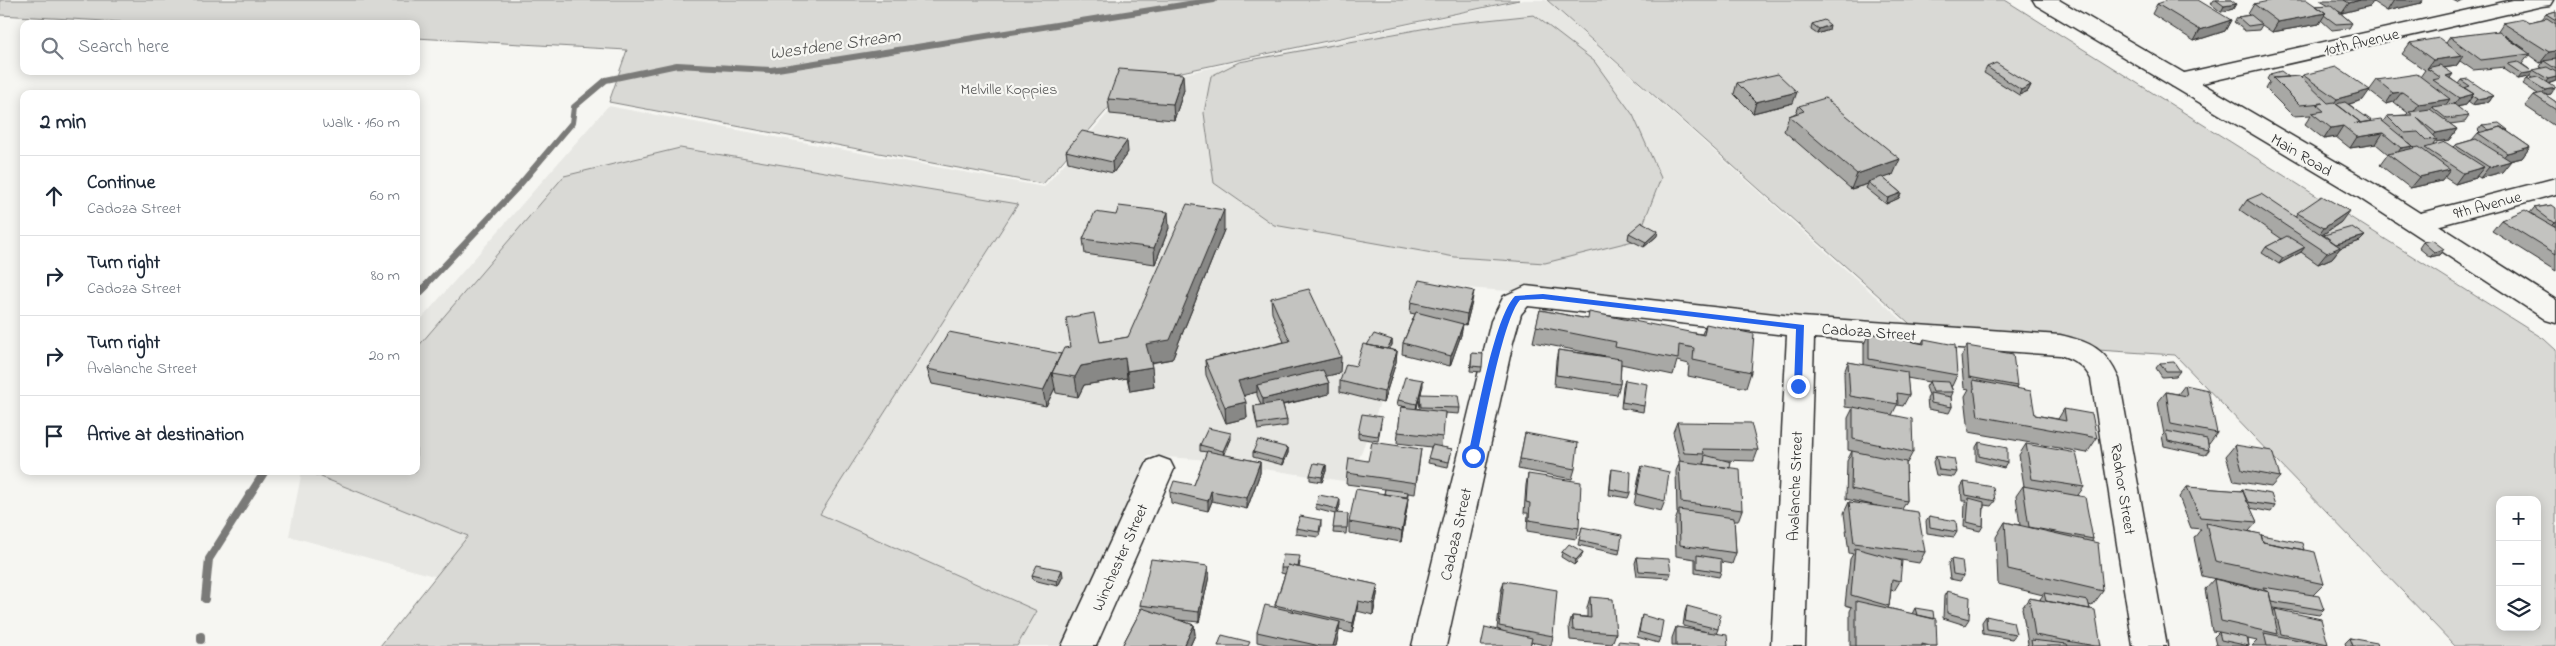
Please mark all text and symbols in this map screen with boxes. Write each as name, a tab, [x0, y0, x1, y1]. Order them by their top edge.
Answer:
search box	[20, 20, 420, 75]
street label: 10th Avenue	[2321, 22, 2402, 63]
water label: Westdene Stream	[768, 24, 903, 68]
icon: search	[38, 34, 66, 62]
text: Search here	[78, 34, 169, 61]
park label: Melville Koppies	[961, 78, 1057, 102]
text: 2 min	[40, 108, 86, 138]
text: Walk · 160 m	[322, 111, 400, 135]
street label: Main Road	[2266, 128, 2336, 183]
text: Continue	[87, 170, 155, 197]
icon: ahead	[40, 182, 68, 210]
text: 60 m	[370, 184, 400, 208]
street label: 9th Avenue	[2451, 185, 2525, 227]
text: Cadoza Street	[87, 197, 181, 221]
text: Turn right	[87, 250, 160, 277]
icon: right	[40, 262, 68, 290]
text: 80 m	[371, 264, 400, 288]
text: Cadoza Street	[87, 277, 181, 301]
street label: Cadoza Street	[1821, 318, 1917, 348]
text: Turn right	[87, 330, 160, 357]
icon: right	[40, 342, 68, 370]
text: 20 m	[369, 344, 400, 368]
text: Avalanche Street	[87, 357, 197, 381]
route end	[1787, 375, 1810, 398]
icon: arrive	[40, 422, 68, 450]
text: Arrive at destination	[87, 422, 244, 449]
street label: Avalanche Street	[1782, 430, 1810, 542]
street label: Radnor Street	[2103, 442, 2141, 537]
route start	[1462, 445, 1485, 468]
street label: Cadoza Street	[1435, 485, 1479, 583]
map controls	[2496, 496, 2541, 631]
button: +	[2496, 496, 2541, 541]
street label: Winchester Street	[1086, 499, 1156, 616]
button: −	[2496, 541, 2541, 586]
button: layers	[2496, 586, 2541, 631]

